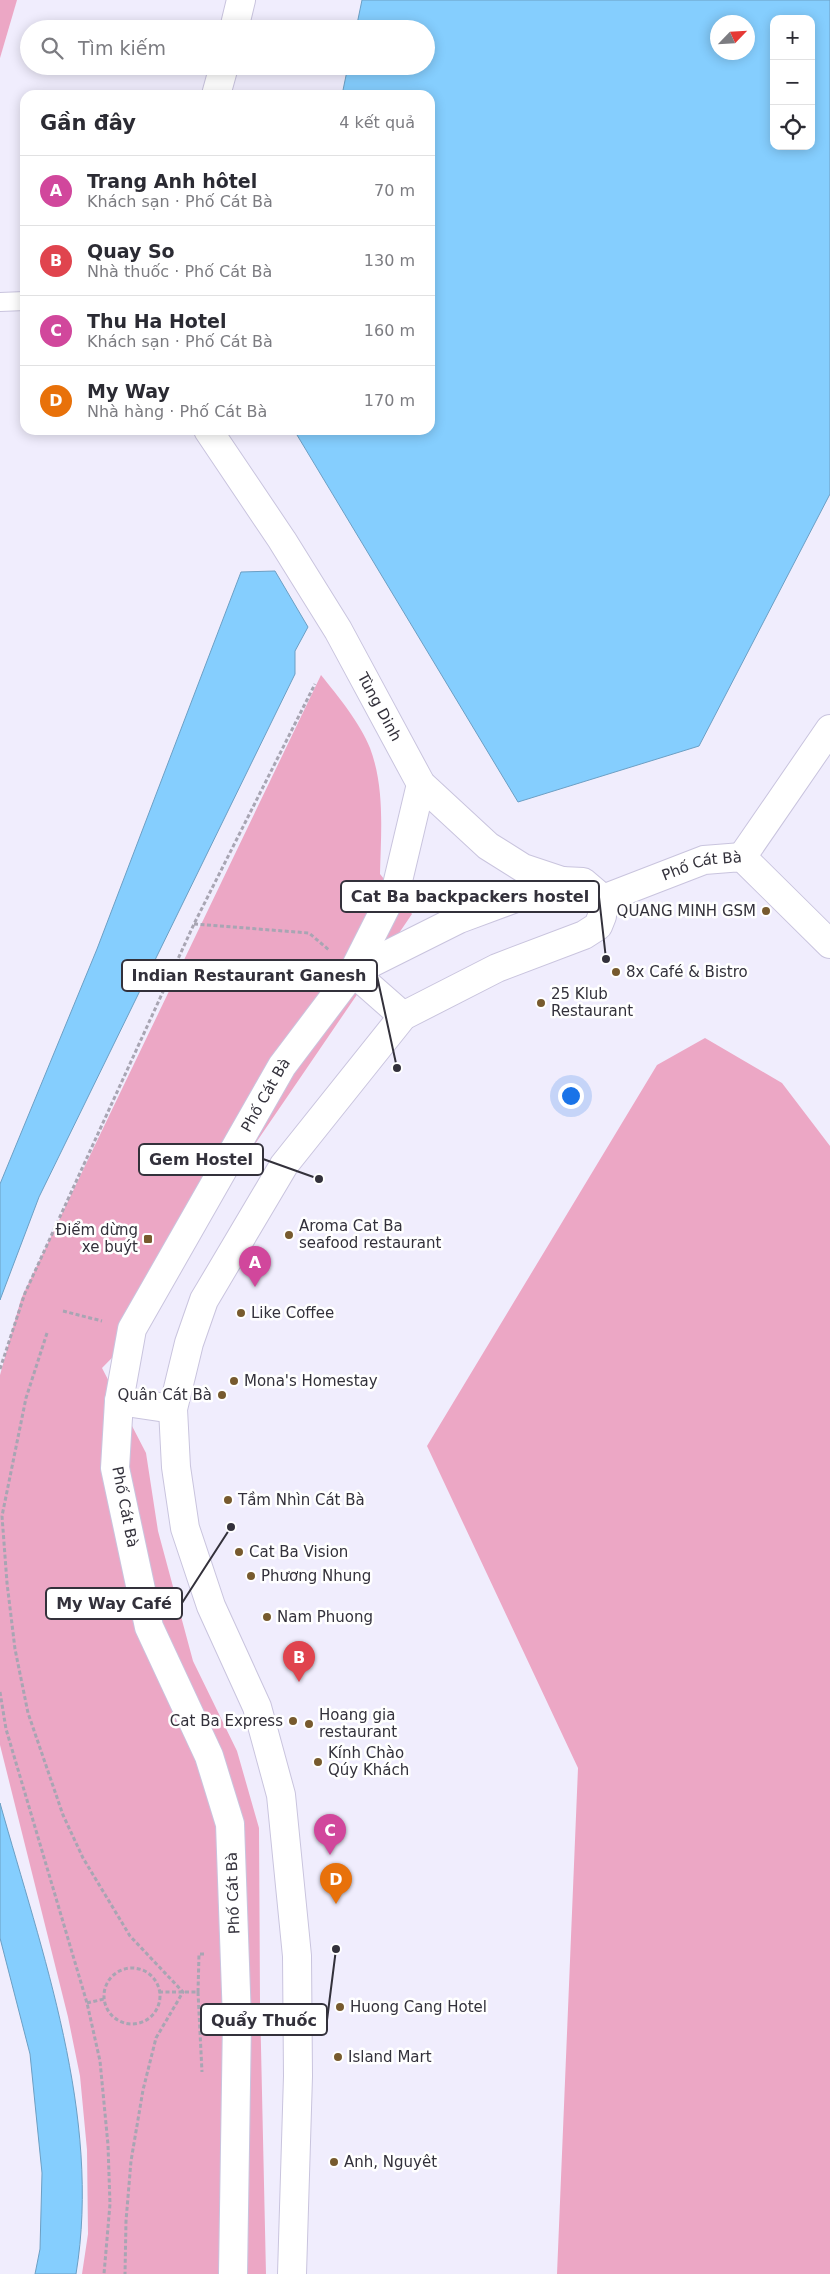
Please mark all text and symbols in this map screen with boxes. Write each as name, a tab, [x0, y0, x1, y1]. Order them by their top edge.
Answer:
north arrow	[710, 15, 755, 60]
map controls	[770, 15, 815, 150]
button: +	[770, 15, 815, 60]
search box	[20, 20, 435, 75]
icon: search	[38, 34, 66, 62]
text: Tìm kiếm	[78, 37, 166, 59]
button: −	[770, 60, 815, 105]
button: locate	[770, 105, 815, 150]
text: Gần đây	[40, 111, 136, 135]
text: 4 kết quả	[339, 113, 415, 132]
text: Trang Anh hôtel	[87, 170, 257, 192]
text: A	[50, 181, 62, 200]
text: 70 m	[374, 181, 415, 200]
text: Khách sạn · Phố Cát Bà	[87, 192, 273, 211]
text: Quay So	[87, 240, 175, 262]
text: B	[50, 251, 62, 270]
text: 130 m	[364, 251, 415, 270]
text: Nhà thuốc · Phố Cát Bà	[87, 262, 272, 281]
text: Thu Ha Hotel	[87, 310, 226, 332]
text: C	[50, 321, 62, 340]
text: 160 m	[364, 321, 415, 340]
text: Khách sạn · Phố Cát Bà	[87, 332, 273, 351]
text: My Way	[87, 380, 170, 402]
text: D	[49, 391, 63, 410]
text: 170 m	[364, 391, 415, 410]
text: Nhà hàng · Phố Cát Bà	[87, 402, 267, 421]
street label: Tùng Dinh	[353, 669, 405, 744]
street label: Phố Cát Bà	[659, 848, 743, 884]
callout: Cat Ba backpackers hostel	[341, 881, 599, 912]
text: Cat Ba backpackers hostel	[351, 887, 589, 906]
place label: QUANG MINH GSM	[617, 902, 756, 920]
marker: QUANG MINH GSM	[760, 905, 772, 917]
callout: Indian Restaurant Ganesh	[122, 960, 377, 991]
place label: 8x Café & Bistro	[626, 963, 748, 981]
text: Indian Restaurant Ganesh	[132, 966, 366, 985]
marker: 8x Café & Bistro	[610, 966, 622, 978]
place label: 25 Klub Restaurant	[551, 985, 633, 1020]
marker: 25 Klub Restaurant	[535, 997, 547, 1009]
street label: Phố Cát Bà	[237, 1054, 294, 1135]
your location	[558, 1083, 584, 1109]
callout: Gem Hostel	[139, 1144, 263, 1175]
text: Gem Hostel	[149, 1150, 253, 1169]
place label: Aroma Cat Ba seafood restaurant	[299, 1217, 441, 1252]
place label: Điểm dừng xe buýt	[56, 1221, 138, 1256]
marker: Aroma Cat Ba seafood restaurant	[283, 1229, 295, 1241]
marker: Điểm dừng xe buýt	[142, 1233, 154, 1245]
pin: A	[239, 1246, 271, 1287]
place label: Like Coffee	[251, 1304, 334, 1322]
marker: Like Coffee	[235, 1307, 247, 1319]
place label: Mona's Homestay	[244, 1372, 378, 1390]
marker: Mona's Homestay	[228, 1375, 240, 1387]
place label: Quân Cát Bà	[117, 1386, 212, 1404]
marker: Quân Cát Bà	[216, 1389, 228, 1401]
street label: Phố Cát Bà	[108, 1465, 142, 1549]
place label: Tầm Nhìn Cát Bà	[237, 1491, 365, 1509]
marker: Tầm Nhìn Cát Bà	[222, 1494, 234, 1506]
place label: Cat Ba Vision	[249, 1543, 348, 1561]
marker: Cat Ba Vision	[233, 1546, 245, 1558]
place label: Phương Nhung	[261, 1567, 371, 1585]
marker: Phương Nhung	[245, 1570, 257, 1582]
callout: My Way Café	[46, 1588, 182, 1619]
text: My Way Café	[56, 1594, 172, 1613]
place label: Nam Phuong	[277, 1608, 373, 1626]
marker: Nam Phuong	[261, 1611, 273, 1623]
pin: B	[283, 1641, 315, 1682]
place label: Hoang gia restaurant	[319, 1706, 397, 1741]
place label: Cat Ba Express	[170, 1712, 283, 1730]
marker: Cat Ba Express	[287, 1715, 299, 1727]
marker: Hoang gia restaurant	[303, 1718, 315, 1730]
place label: Kính Chào Qúy Khách	[328, 1744, 409, 1779]
marker: Kính Chào Qúy Khách	[312, 1756, 324, 1768]
pin: C	[314, 1814, 346, 1855]
street label: Phố Cát Bà	[223, 1852, 243, 1934]
pin: D	[320, 1863, 352, 1904]
place label: Huong Cang Hotel	[350, 1998, 487, 2016]
marker: Huong Cang Hotel	[334, 2001, 346, 2013]
callout: Quẩy Thuốc	[201, 2004, 327, 2035]
text: Quẩy Thuốc	[211, 2011, 317, 2030]
place label: Island Mart	[348, 2048, 432, 2066]
marker: Island Mart	[332, 2051, 344, 2063]
place label: Anh, Nguyêt	[344, 2153, 437, 2171]
marker: Anh, Nguyêt	[328, 2156, 340, 2168]

